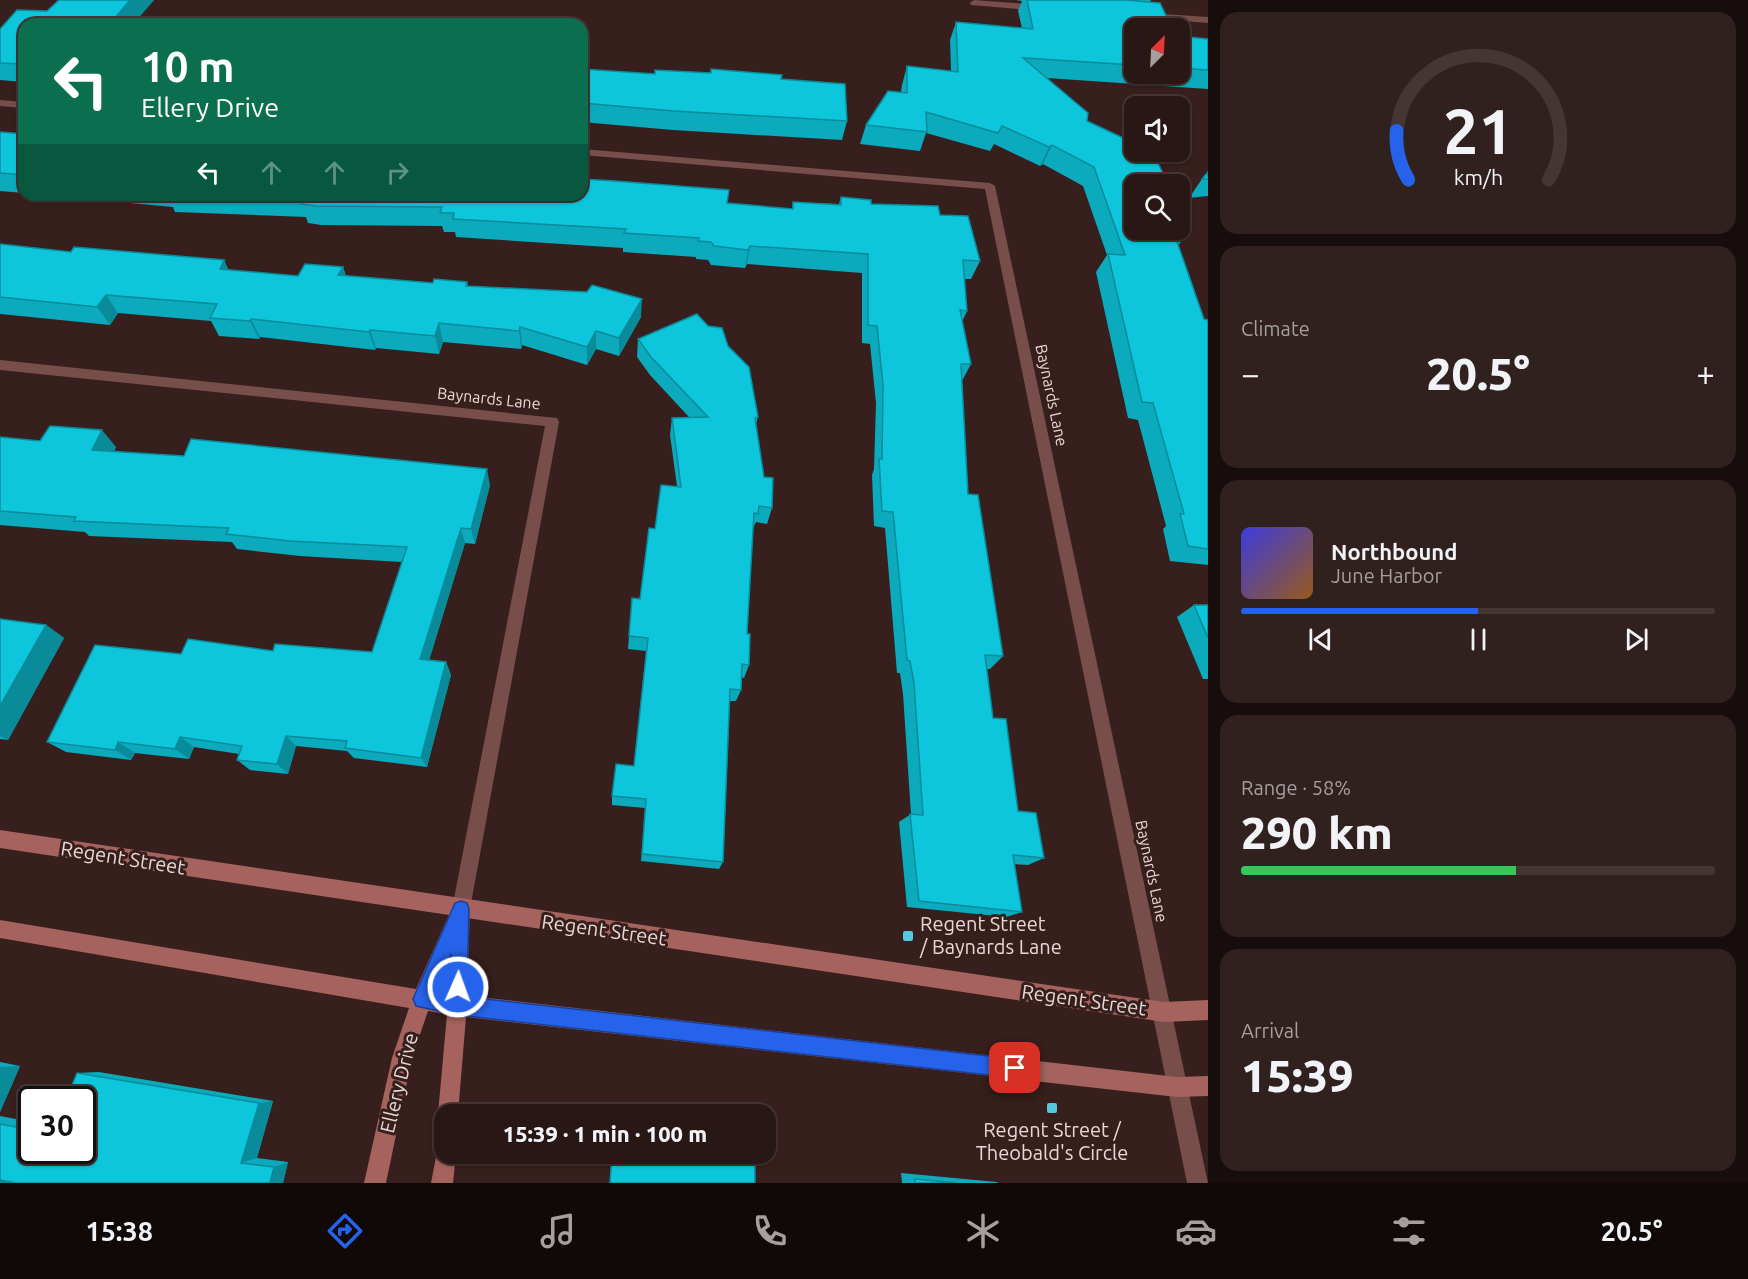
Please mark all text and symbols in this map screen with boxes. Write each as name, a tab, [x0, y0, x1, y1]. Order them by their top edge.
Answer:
north arrow	[1124, 18, 1190, 84]
map controls	[1124, 18, 1190, 240]
icon: left	[42, 42, 120, 120]
text: 10 m	[141, 43, 235, 90]
text: Ellery Drive	[141, 92, 279, 122]
button: sound	[1124, 96, 1190, 162]
text: 21	[1443, 96, 1513, 166]
icon: left	[192, 156, 225, 189]
icon: ahead	[255, 156, 288, 189]
icon: ahead	[318, 156, 351, 189]
icon: right	[381, 156, 414, 189]
text: km/h	[1453, 165, 1503, 189]
button: search	[1124, 174, 1190, 240]
text: Climate	[1241, 317, 1310, 340]
street label: Baynards Lane	[1032, 342, 1072, 448]
text: 20.5°	[1426, 348, 1530, 399]
text: −	[1241, 355, 1260, 392]
text: +	[1696, 355, 1715, 392]
street label: Baynards Lane	[436, 384, 542, 412]
text: Northbound	[1331, 539, 1457, 564]
text: June Harbor	[1331, 564, 1442, 587]
icon: previous	[1304, 623, 1337, 656]
icon: pause	[1462, 623, 1495, 656]
icon: next	[1620, 623, 1653, 656]
text: Range · 58%	[1241, 776, 1351, 799]
text: 290 km	[1241, 807, 1393, 858]
street label: Baynards Lane	[1132, 818, 1172, 924]
street label: Regent Street	[59, 836, 187, 879]
street label: Regent Street	[540, 909, 668, 950]
place label: Regent Street / Baynards Lane	[919, 912, 1062, 958]
marker: Regent Street / Baynards Lane	[901, 929, 915, 943]
position arrow	[426, 955, 490, 1019]
street label: Regent Street	[1020, 979, 1148, 1020]
text: Arrival	[1241, 1019, 1299, 1042]
street label: Ellery Drive	[375, 1030, 422, 1135]
pin	[989, 1042, 1040, 1093]
text: 15:39	[1241, 1050, 1354, 1101]
icon: arrive	[998, 1051, 1031, 1084]
speed limit sign: 30	[18, 1086, 96, 1164]
marker: Regent Street / Theobald's Circle	[1045, 1101, 1059, 1115]
place label: Regent Street / Theobald's Circle	[976, 1118, 1128, 1164]
text: 15:39 · 1 min · 100 m	[503, 1121, 707, 1146]
icon: directions	[324, 1210, 366, 1252]
icon: music	[537, 1210, 579, 1252]
icon: phone	[749, 1210, 791, 1252]
icon: climate	[962, 1210, 1004, 1252]
icon: car	[1175, 1210, 1217, 1252]
icon: filters	[1388, 1210, 1430, 1252]
text: 15:38	[85, 1216, 153, 1246]
text: 20.5°	[1601, 1216, 1663, 1246]

